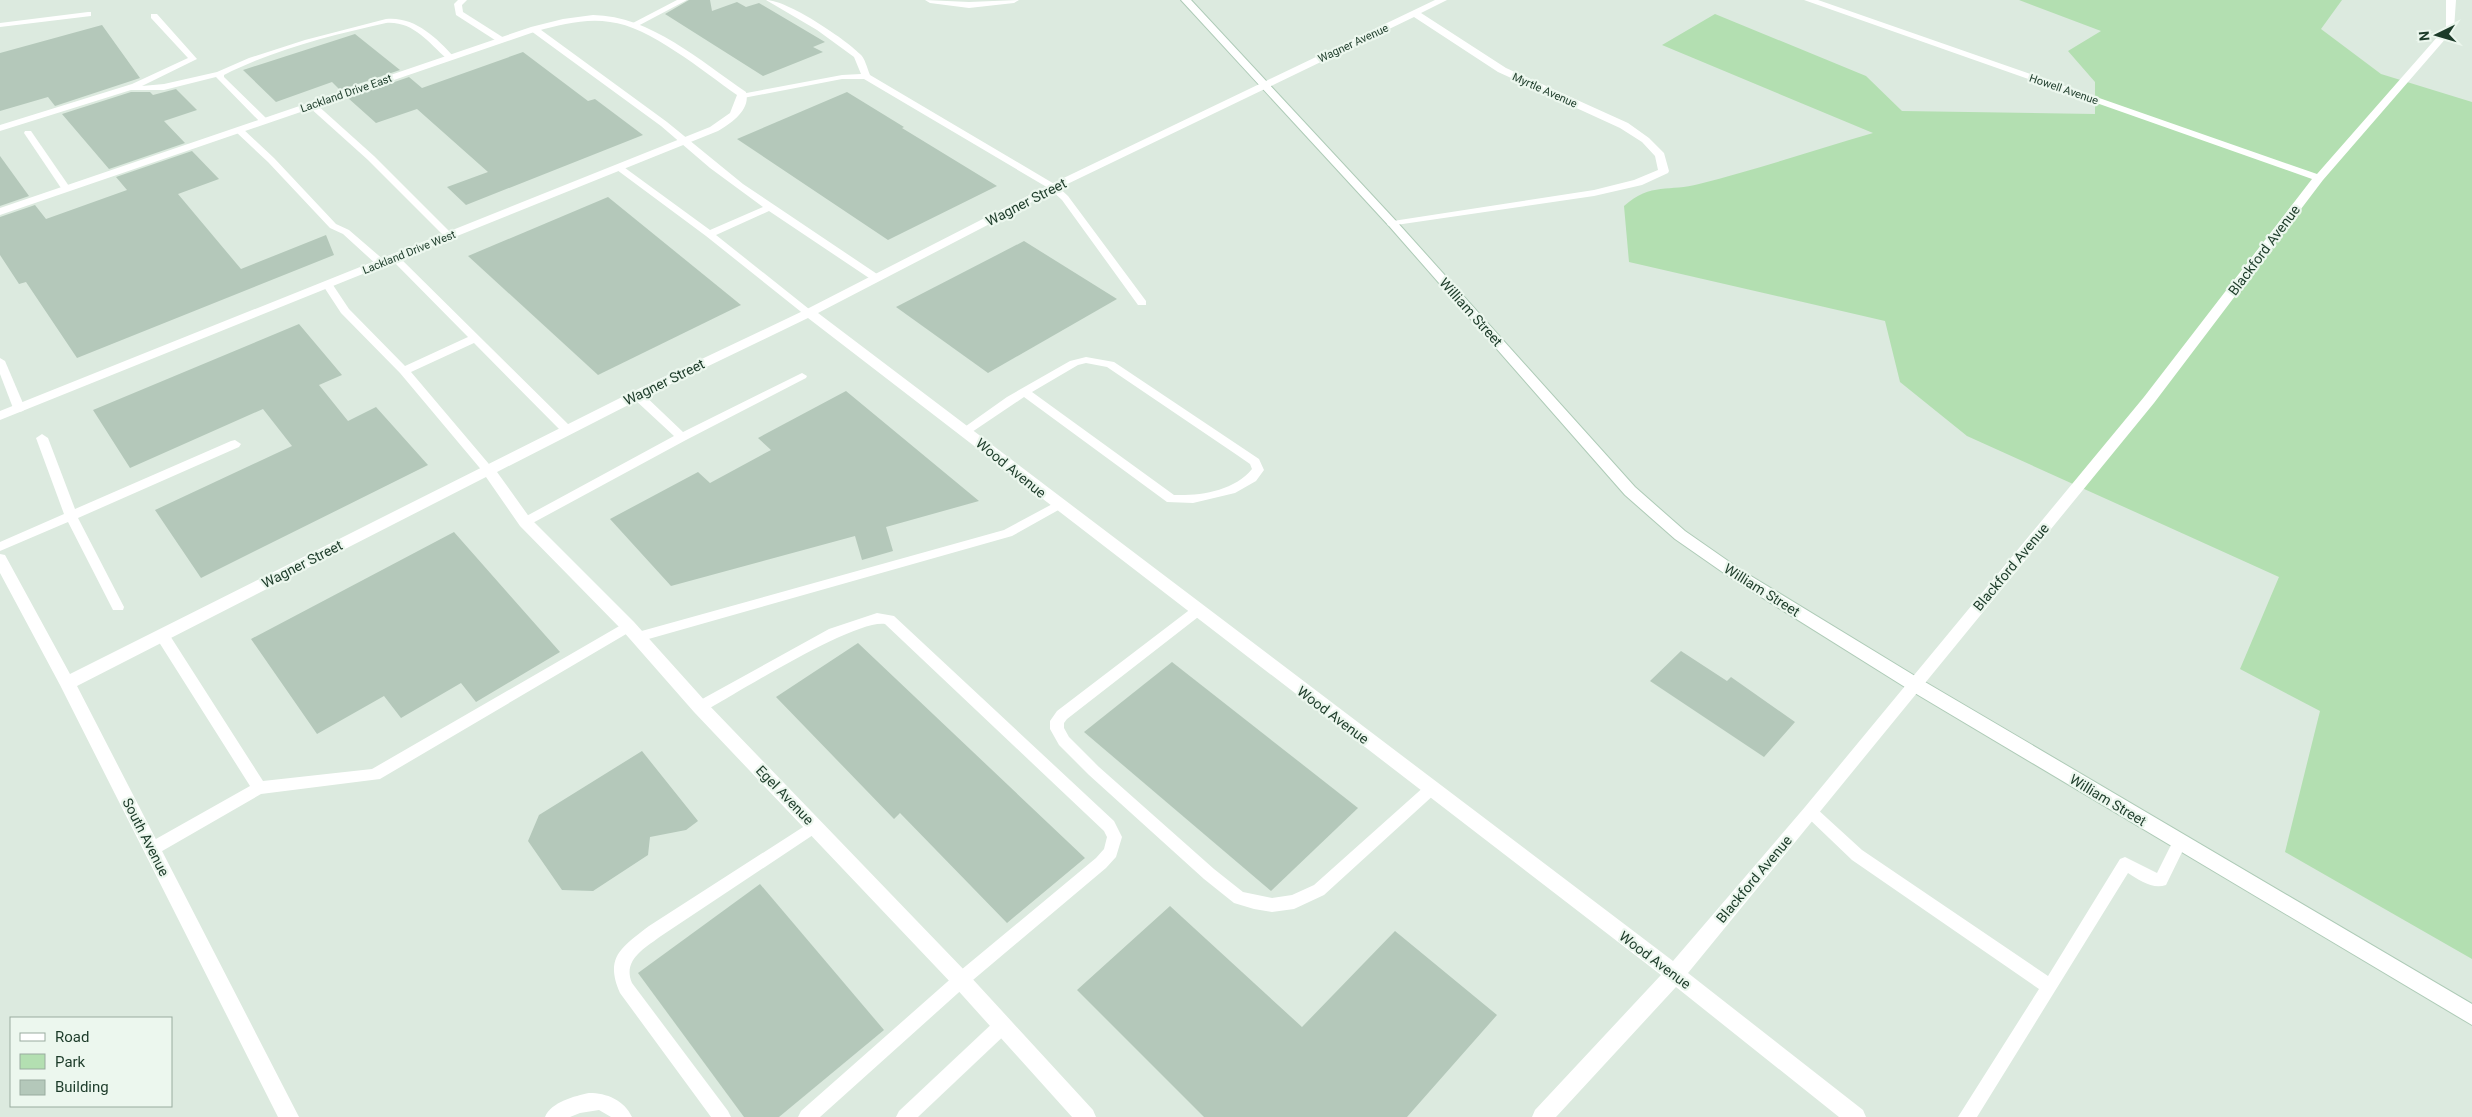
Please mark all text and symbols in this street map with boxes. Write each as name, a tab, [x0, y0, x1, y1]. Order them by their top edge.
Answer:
north arrow	[2412, 10, 2462, 60]
street label: Wagner Avenue	[1316, 21, 1391, 65]
text: N	[2416, 31, 2432, 42]
street label: Myrtle Avenue	[1510, 70, 1579, 111]
street label: Lackland Drive East	[299, 72, 394, 115]
street label: Howell Avenue	[2028, 72, 2100, 107]
street label: Wagner Street	[983, 175, 1069, 229]
street label: Blackford Avenue	[2225, 202, 2303, 298]
street label: Lackland Drive West	[361, 228, 458, 277]
street label: William Street	[1436, 275, 1506, 350]
street label: Wagner Street	[621, 355, 707, 408]
street label: Wood Avenue	[973, 435, 1049, 501]
street label: Blackford Avenue	[1970, 520, 2052, 614]
street label: Wagner Street	[259, 537, 345, 591]
street label: William Street	[1721, 560, 1803, 620]
street label: Wood Avenue	[1294, 683, 1372, 747]
street label: Egel Avenue	[753, 762, 817, 828]
street label: William Street	[2067, 771, 2149, 829]
street label: South Avenue	[119, 795, 173, 879]
street label: Blackford Avenue	[1713, 832, 1795, 926]
street label: Wood Avenue	[1616, 928, 1694, 992]
legend	[10, 1017, 172, 1107]
text: Road	[55, 1028, 89, 1046]
text: Park	[55, 1053, 86, 1071]
text: Building	[55, 1078, 109, 1096]

